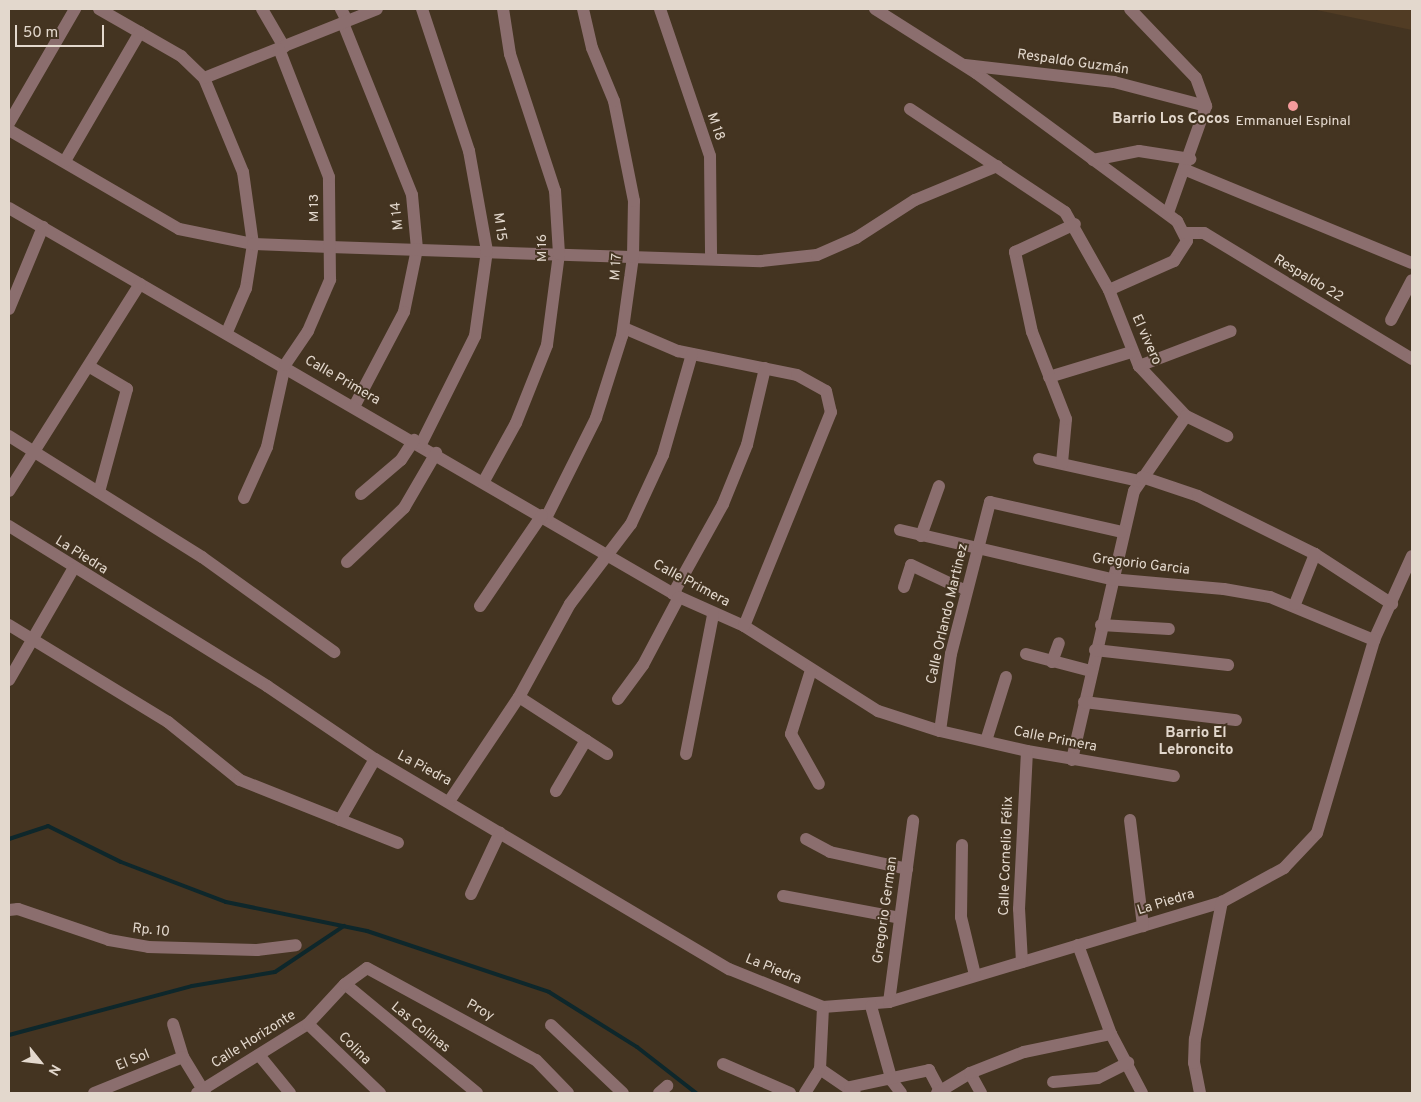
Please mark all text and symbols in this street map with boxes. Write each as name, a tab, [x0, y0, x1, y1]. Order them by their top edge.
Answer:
scale bar	[18, 15, 106, 47]
text: 50 m	[23, 24, 58, 43]
street label: Respaldo Guzmán	[1016, 47, 1130, 79]
marker: Emmanuel Espinal	[1287, 100, 1299, 112]
street label: M 18	[702, 111, 728, 143]
district label: Barrio Los Cocos	[1112, 111, 1230, 129]
place label: Emmanuel Espinal	[1235, 114, 1351, 130]
street label: M 13	[307, 194, 323, 222]
street label: M 14	[388, 201, 408, 231]
street label: M 15	[489, 212, 509, 242]
street label: M 16	[535, 234, 551, 262]
street label: Respaldo 22	[1270, 252, 1346, 306]
street label: M 17	[608, 253, 626, 281]
street label: El vivero	[1127, 312, 1165, 368]
street label: Calle Primera	[301, 353, 383, 409]
street label: La Piedra	[52, 533, 110, 579]
street label: Calle Orlando Martinez	[924, 542, 972, 686]
street label: Gregorio Garcia	[1091, 551, 1191, 579]
street label: Calle Primera	[650, 557, 732, 611]
street label: Calle Primera	[1012, 724, 1098, 756]
district label: Barrio El Lebroncito	[1158, 724, 1234, 759]
street label: La Piedra	[394, 748, 454, 790]
street label: Calle Cornelio Félix	[997, 796, 1017, 916]
street label: Gregorio German	[870, 855, 902, 965]
street label: La Piedra	[1135, 886, 1197, 920]
street label: Rp. 10	[131, 921, 171, 941]
street label: La Piedra	[742, 951, 804, 989]
street label: Proy	[463, 997, 497, 1025]
street label: Las Colinas	[387, 999, 453, 1057]
street label: Calle Horizonte	[209, 1007, 299, 1073]
street label: Colina	[334, 1029, 374, 1069]
north arrow	[15, 1037, 65, 1087]
street label: El Sol	[114, 1047, 152, 1075]
text: N	[44, 1061, 63, 1078]

